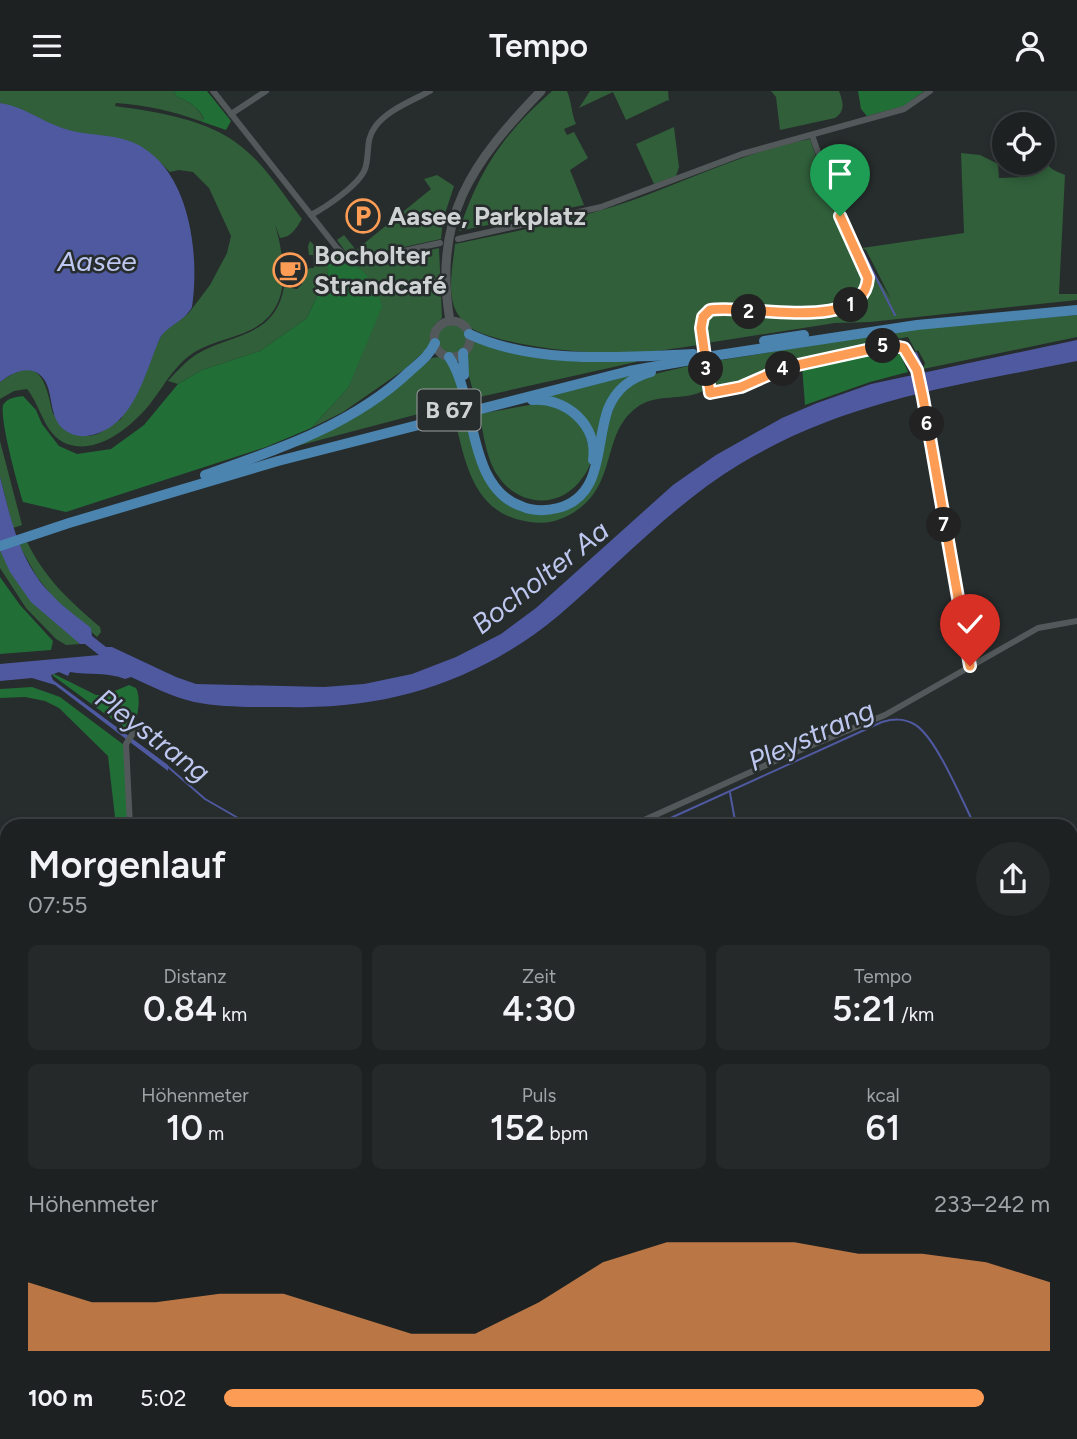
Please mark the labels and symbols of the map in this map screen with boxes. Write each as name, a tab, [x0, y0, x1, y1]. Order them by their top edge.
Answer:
pin	[810, 144, 870, 216]
parking icon: Aasee, Parkplatz	[344, 197, 382, 235]
place label: Aasee, Parkplatz	[388, 200, 586, 232]
place label: Bocholter Strandcafé	[314, 239, 447, 301]
water label: Aasee	[56, 244, 137, 278]
cafe icon: Bocholter Strandcafé	[271, 251, 309, 289]
pin: 1	[834, 287, 868, 323]
pin: 2	[732, 295, 766, 329]
pin: 5	[866, 329, 900, 363]
pin: 3	[688, 351, 724, 387]
pin: 4	[766, 351, 800, 387]
road number: B 67	[418, 389, 480, 431]
pin: 6	[909, 407, 944, 441]
pin: 7	[926, 507, 962, 543]
water label: Bocholter Aa	[465, 513, 615, 641]
pin	[940, 594, 1000, 666]
water label: Pleystrang	[89, 681, 217, 789]
water label: Pleystrang	[743, 692, 879, 778]

